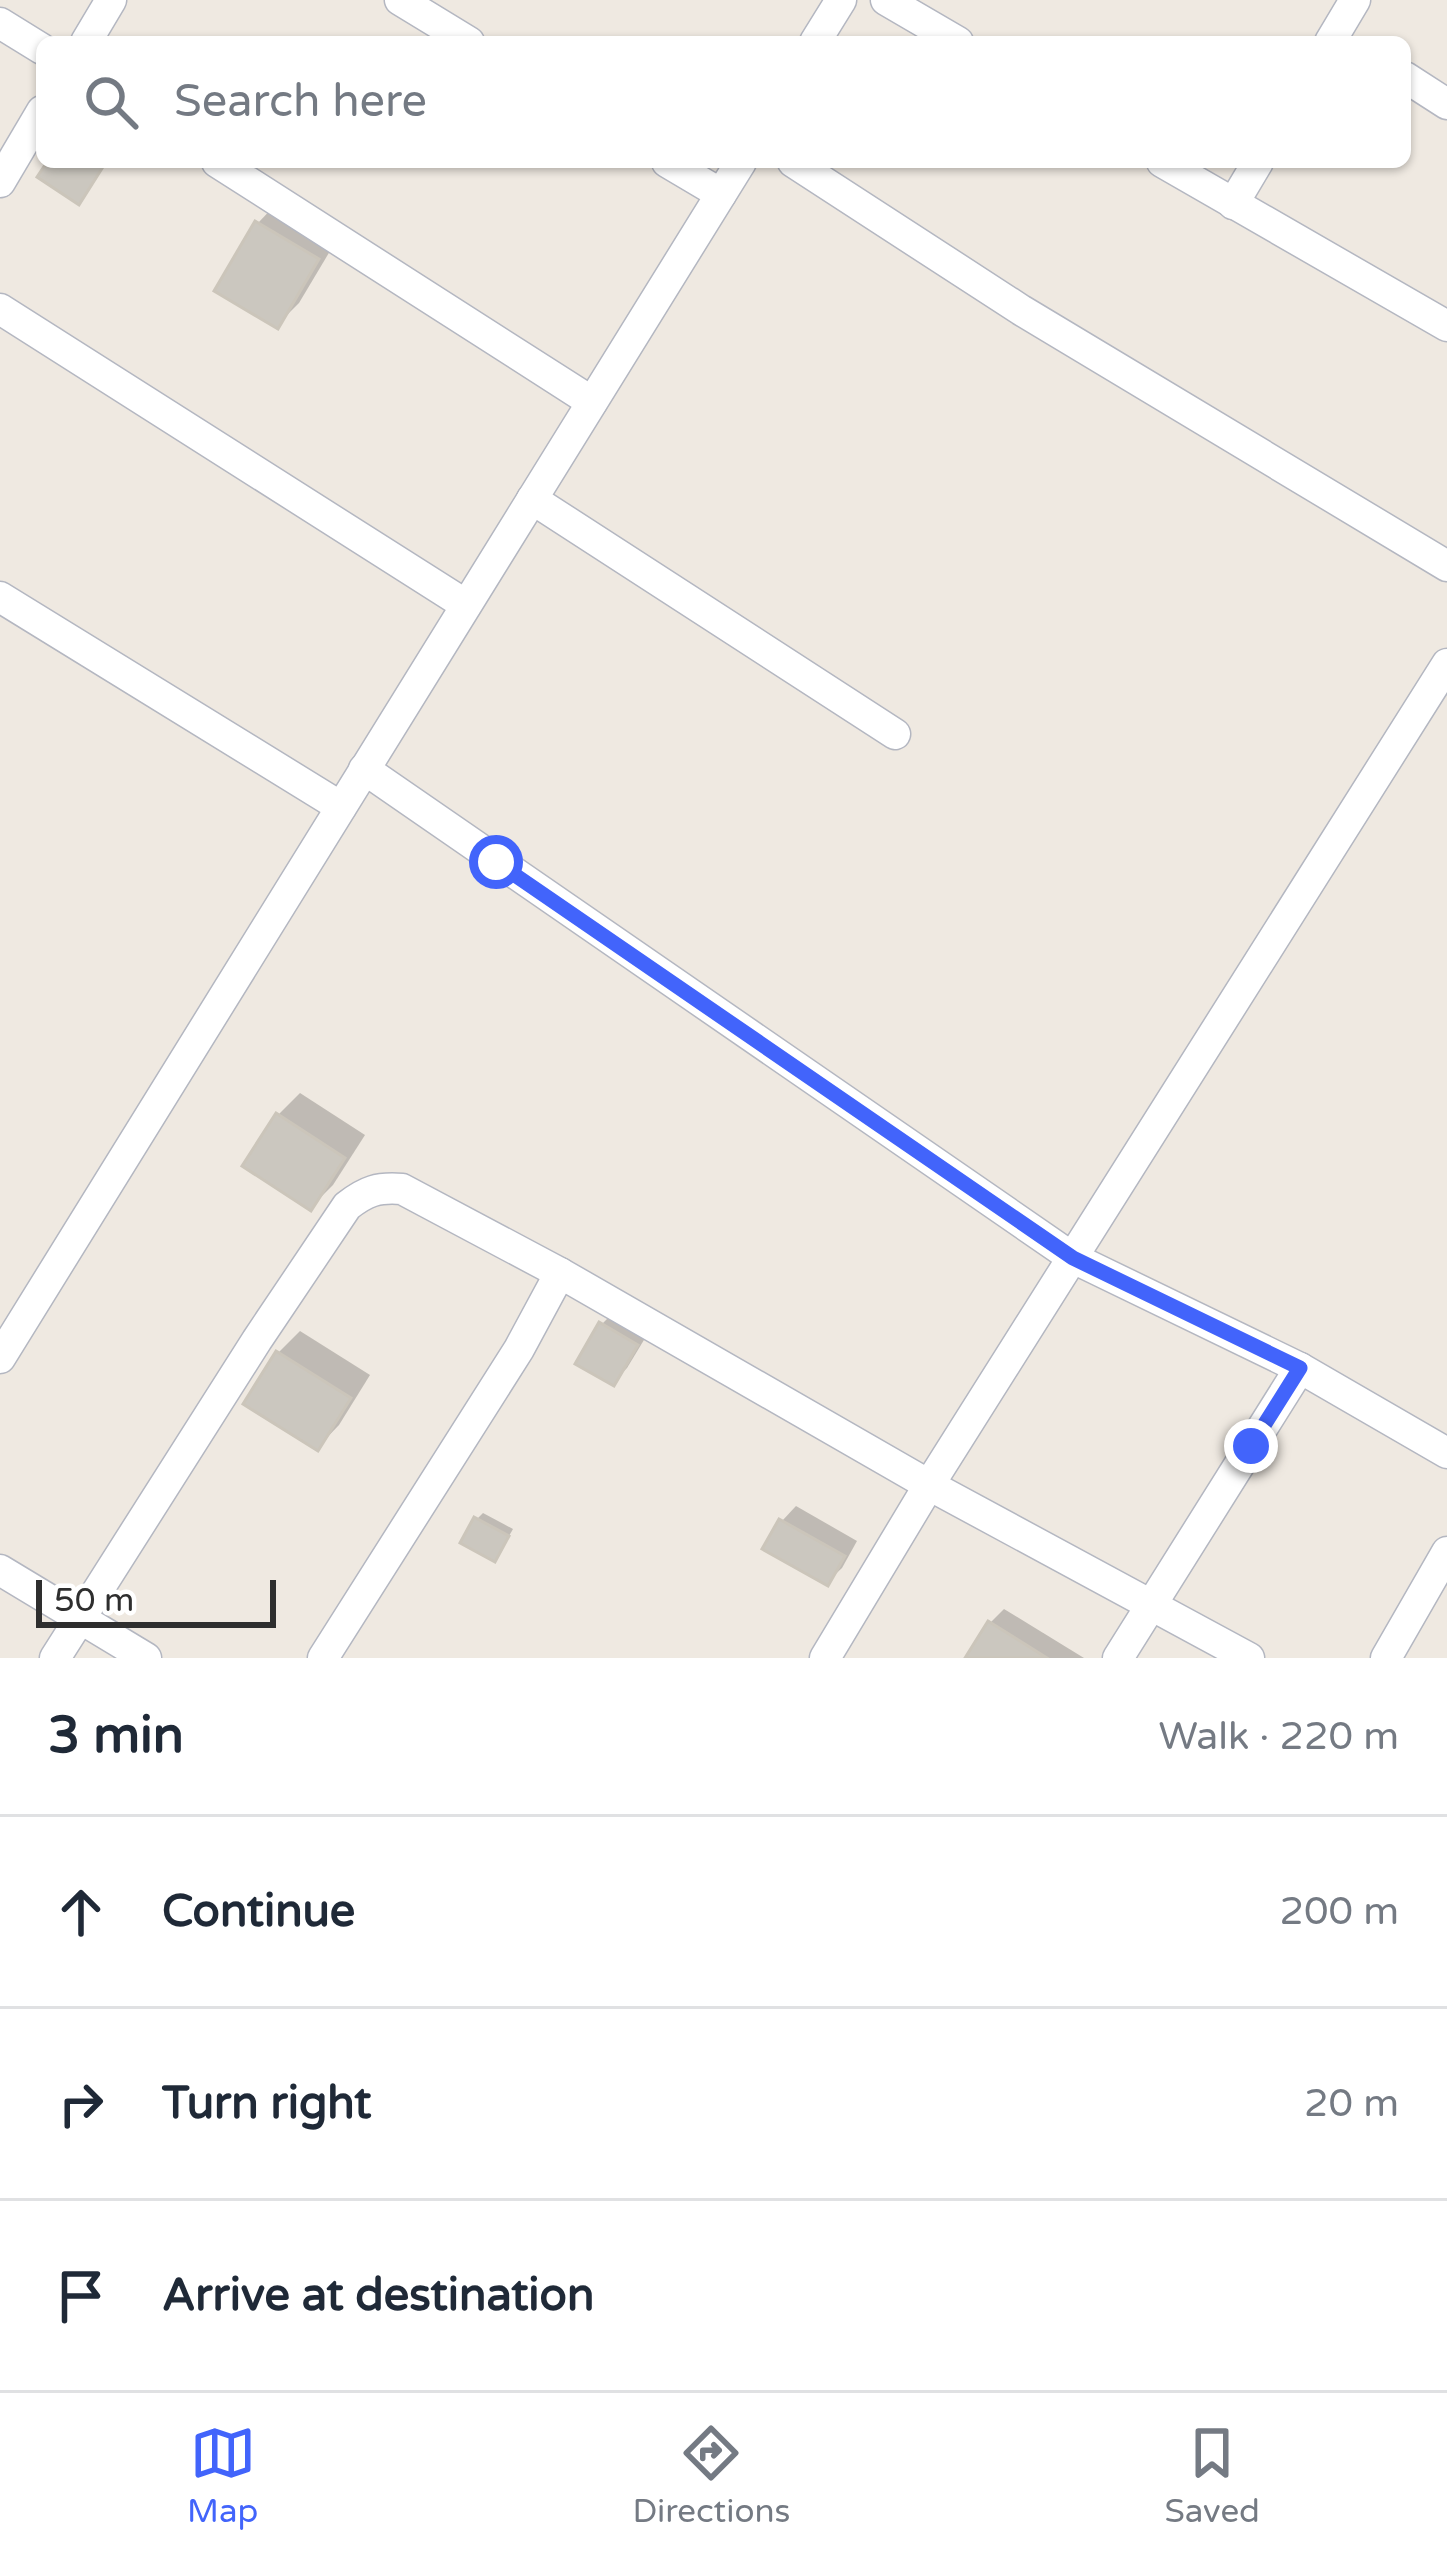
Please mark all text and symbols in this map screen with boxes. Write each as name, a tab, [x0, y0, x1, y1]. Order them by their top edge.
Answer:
search box	[36, 36, 1411, 168]
icon: search	[78, 69, 144, 135]
text: Search here	[174, 75, 427, 129]
route start	[469, 835, 523, 889]
route end	[1224, 1419, 1278, 1473]
scale bar	[36, 1574, 276, 1627]
text: 50 m	[54, 1581, 134, 1620]
text: 3 min	[48, 1705, 184, 1767]
text: Walk · 220 m	[1158, 1713, 1399, 1760]
icon: ahead	[48, 1879, 114, 1945]
text: Continue	[162, 1885, 355, 1939]
text: 200 m	[1280, 1888, 1399, 1935]
icon: right	[48, 2071, 114, 2137]
text: Turn right	[162, 2077, 371, 2131]
text: 20 m	[1304, 2080, 1399, 2127]
icon: arrive	[48, 2263, 114, 2329]
text: Arrive at destination	[162, 2269, 594, 2323]
tab: Map	[187, 2420, 258, 2531]
tab: Directions	[632, 2420, 790, 2531]
tab: Saved	[1165, 2420, 1260, 2531]

